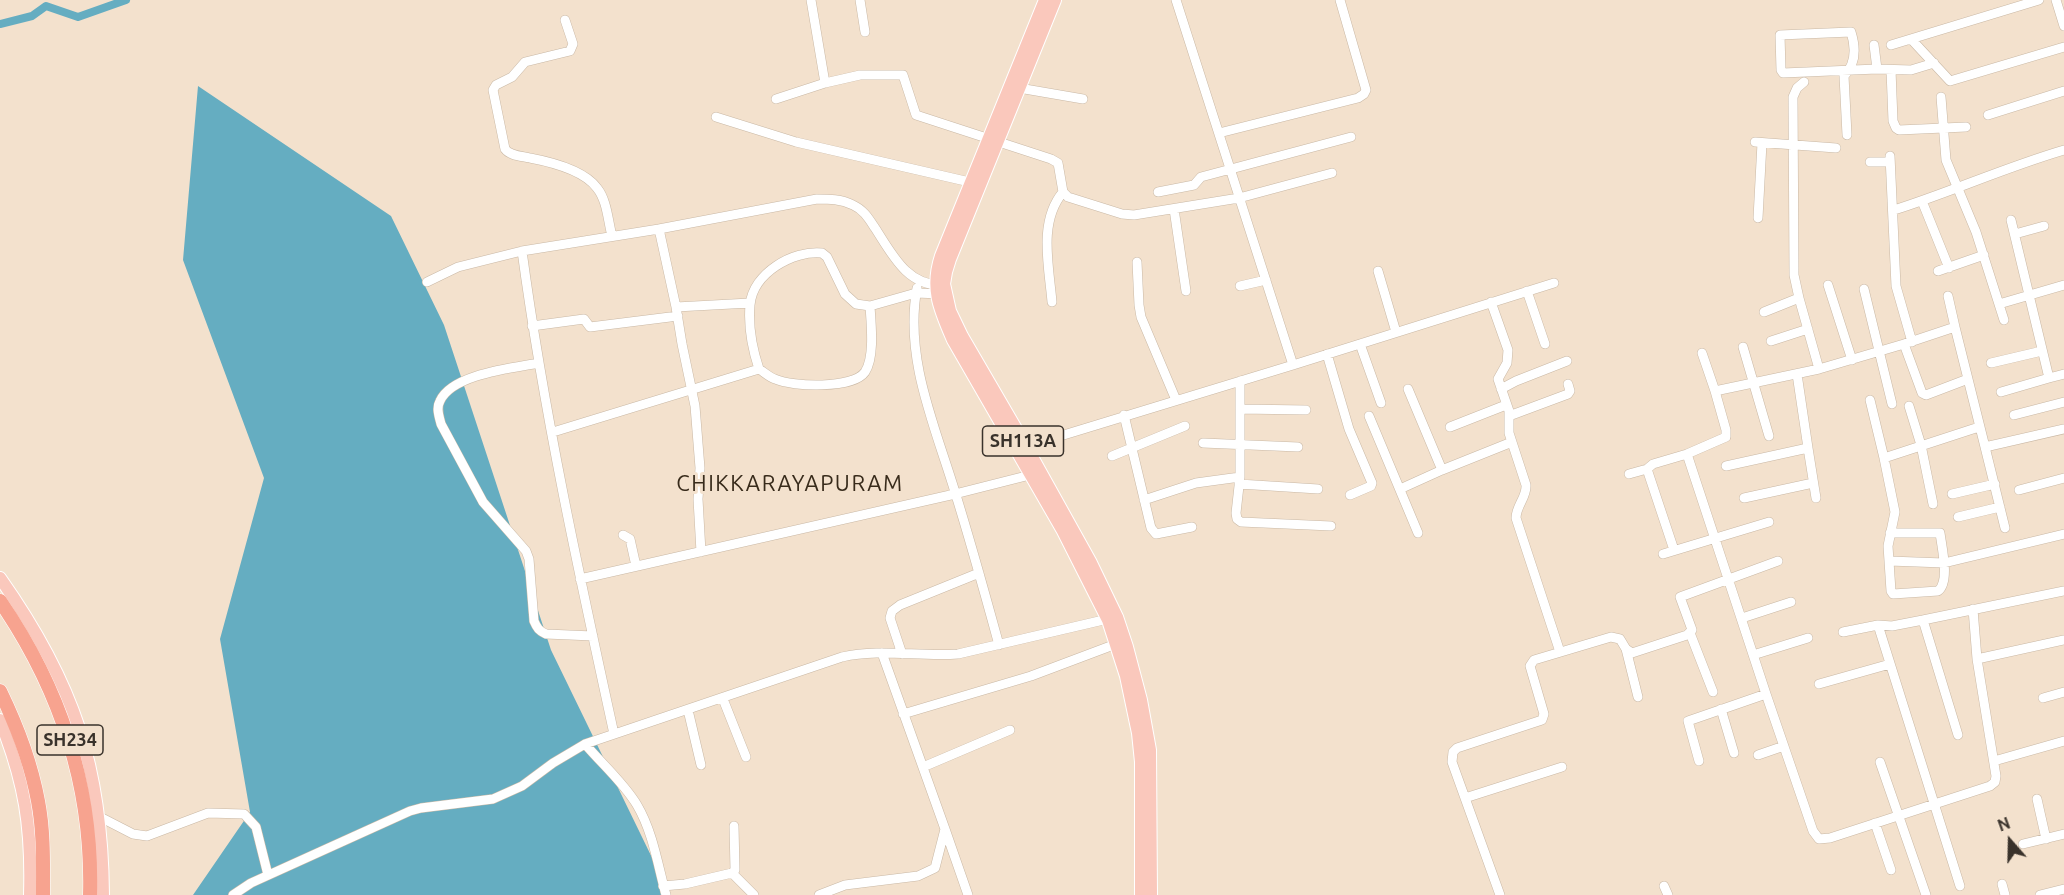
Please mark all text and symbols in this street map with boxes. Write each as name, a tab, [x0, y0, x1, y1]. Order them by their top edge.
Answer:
road number: SH113A	[982, 426, 1064, 456]
district label: CHIKKARAYAPURAM	[676, 471, 904, 497]
road number: SH234	[37, 725, 103, 755]
north arrow	[1980, 811, 2040, 871]
text: N	[1995, 814, 2013, 835]

